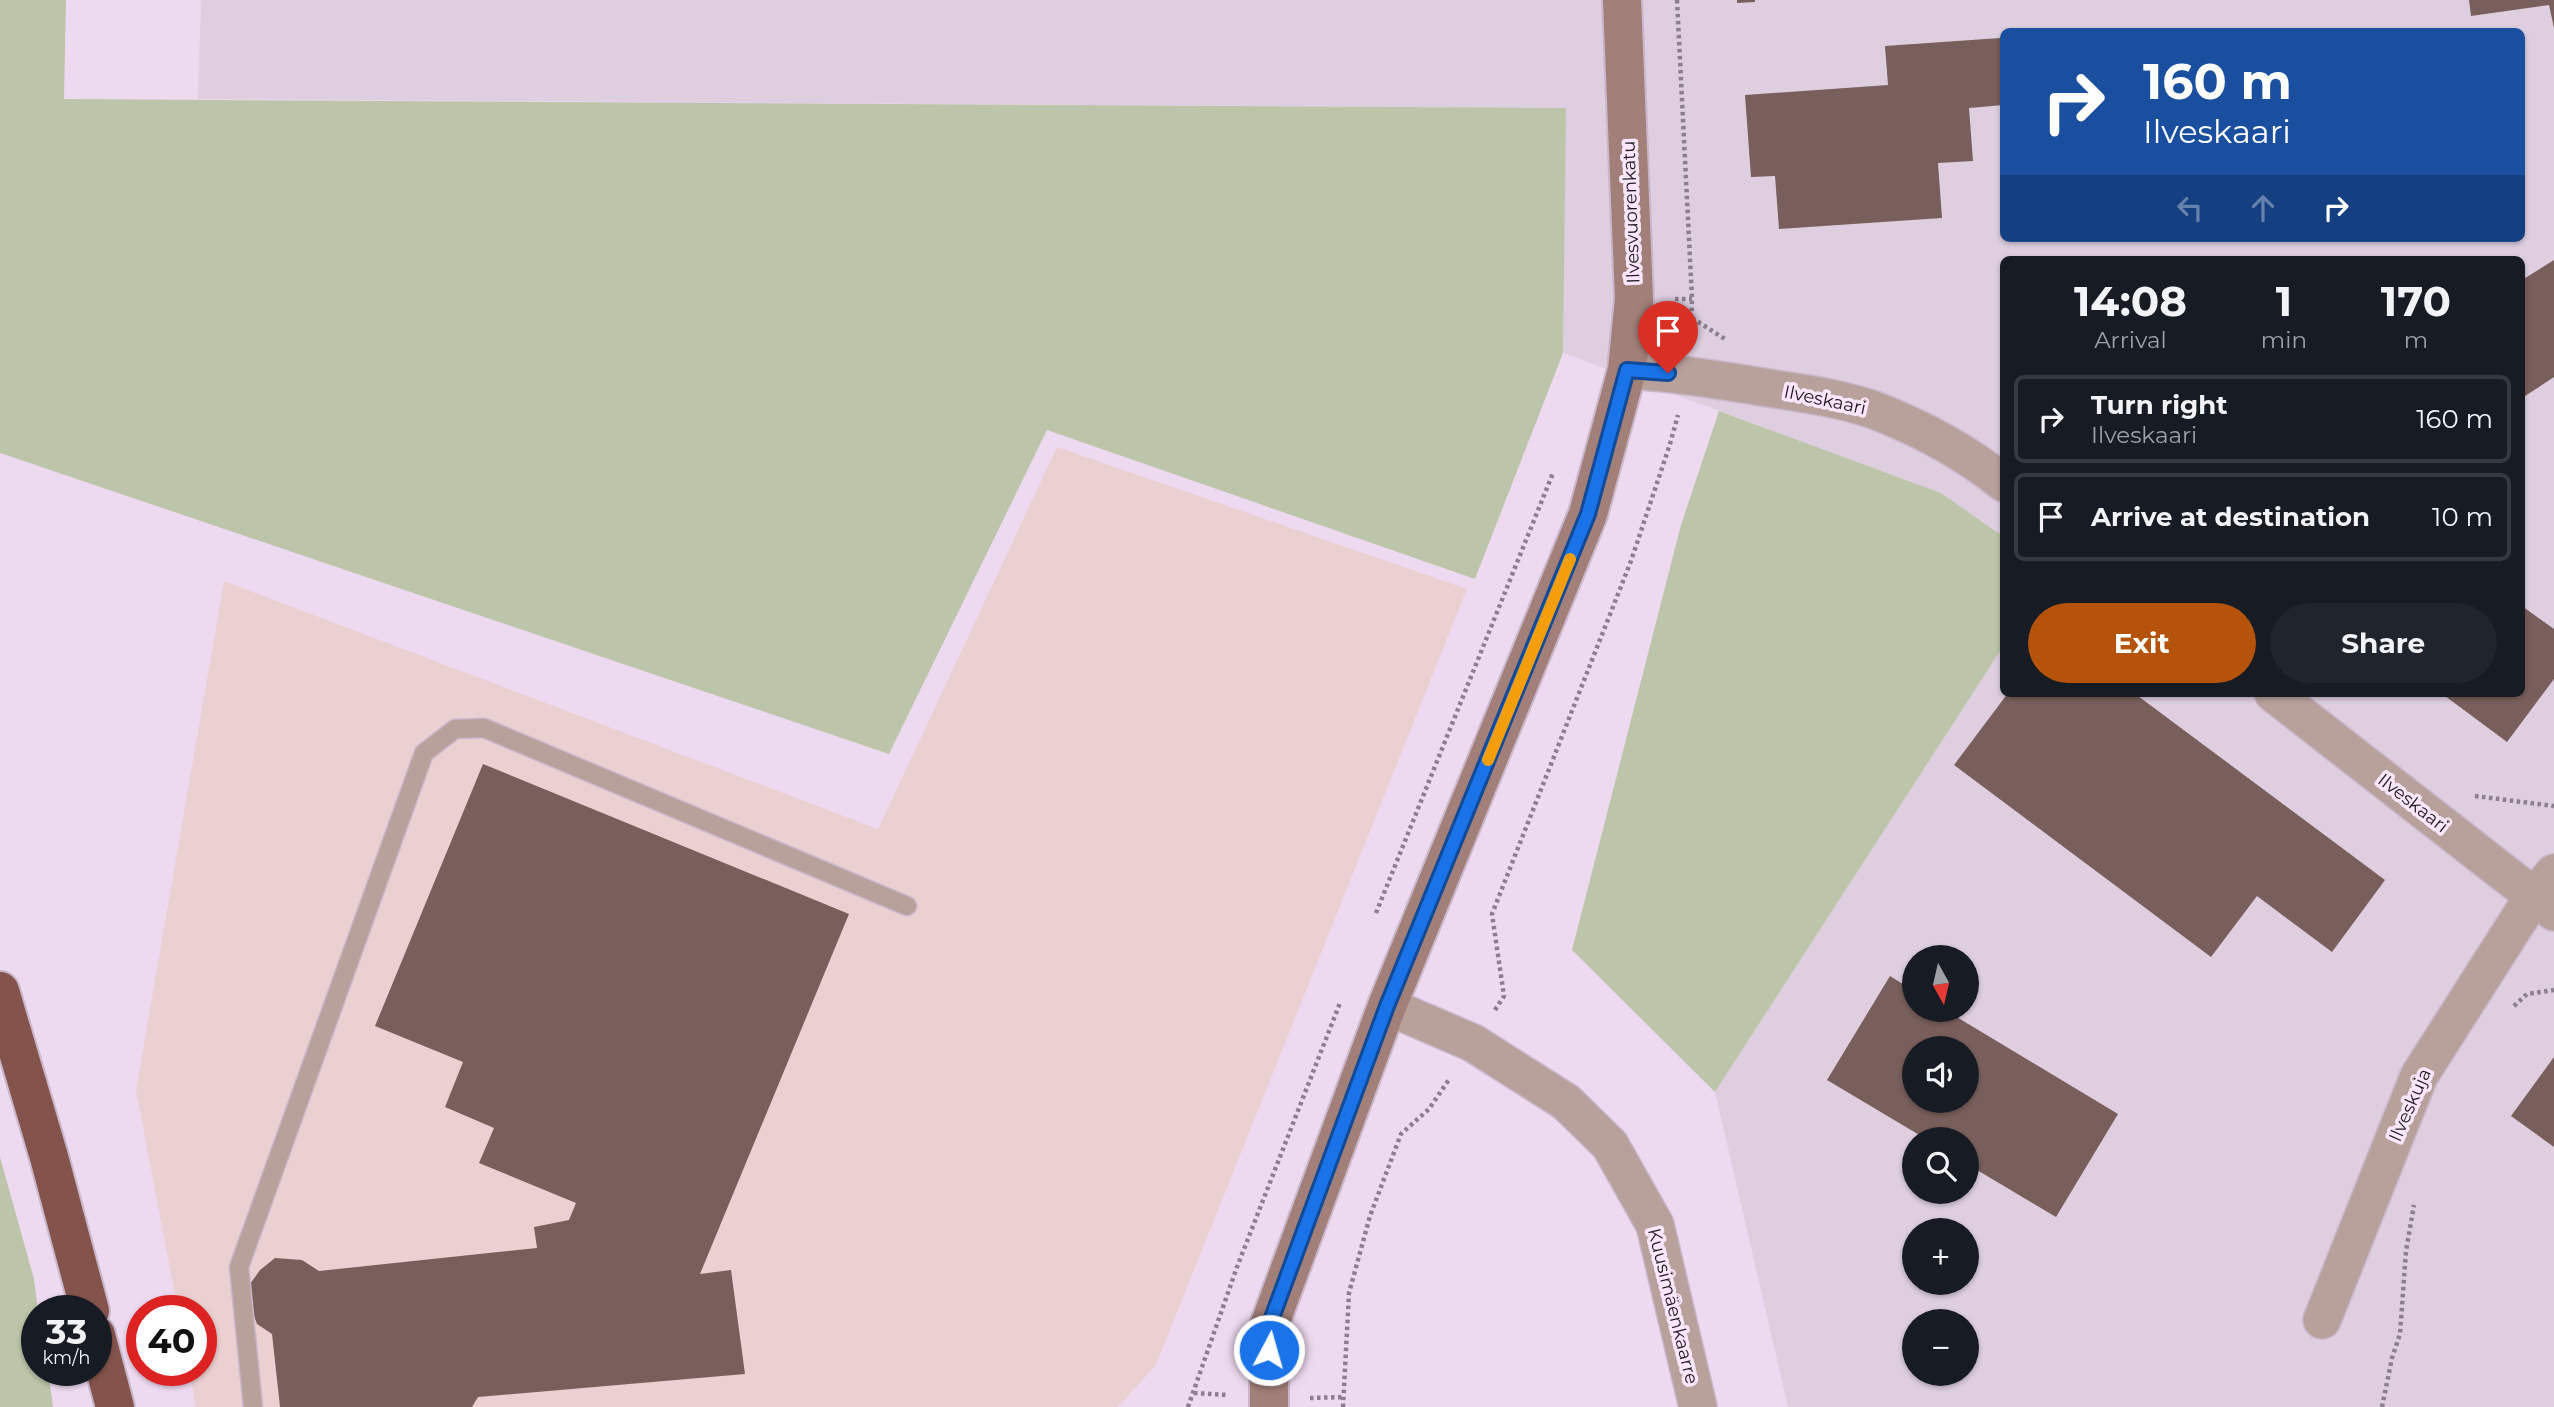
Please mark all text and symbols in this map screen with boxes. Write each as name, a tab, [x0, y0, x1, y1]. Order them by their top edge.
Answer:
text: 160 m	[2143, 52, 2292, 111]
icon: right	[2028, 56, 2119, 147]
text: Ilveskaari	[2143, 112, 2291, 151]
street label: Ilvesvuorenkatu	[1618, 140, 1644, 284]
icon: left	[2171, 189, 2209, 227]
icon: ahead	[2244, 189, 2282, 227]
icon: right	[2317, 189, 2355, 227]
text: 14:08	[2074, 275, 2187, 327]
text: 1	[2276, 275, 2292, 327]
text: 170	[2381, 275, 2451, 327]
pin	[1638, 301, 1698, 373]
icon: arrive	[1649, 312, 1687, 350]
text: Arrival	[2094, 326, 2167, 354]
text: min	[2261, 326, 2307, 354]
text: m	[2404, 326, 2428, 354]
street label: Ilveskaari	[1782, 381, 1868, 419]
text: Turn right	[2091, 389, 2227, 421]
icon: right	[2032, 400, 2070, 438]
text: 160 m	[2416, 403, 2493, 435]
text: Ilveskaari	[2091, 421, 2197, 449]
icon: arrive	[2032, 498, 2070, 536]
text: Arrive at destination	[2091, 501, 2370, 533]
text: 10 m	[2432, 501, 2493, 533]
button: Exit	[2028, 603, 2256, 683]
button: Share	[2270, 603, 2497, 683]
street label: Ilveskaari	[2373, 769, 2453, 837]
north arrow	[1902, 945, 1979, 1022]
map controls	[1902, 945, 1979, 1386]
button: sound	[1902, 1036, 1979, 1113]
street label: Ilveskuja	[2384, 1065, 2436, 1145]
button: search	[1902, 1127, 1979, 1204]
button: +	[1902, 1218, 1979, 1295]
street label: Kuusimäenkaarre	[1643, 1226, 1703, 1386]
speed limit sign: 40	[126, 1295, 217, 1386]
button: −	[1902, 1309, 1979, 1386]
text: 33	[46, 1310, 87, 1353]
position arrow	[1232, 1313, 1306, 1387]
text: km/h	[42, 1347, 91, 1369]

